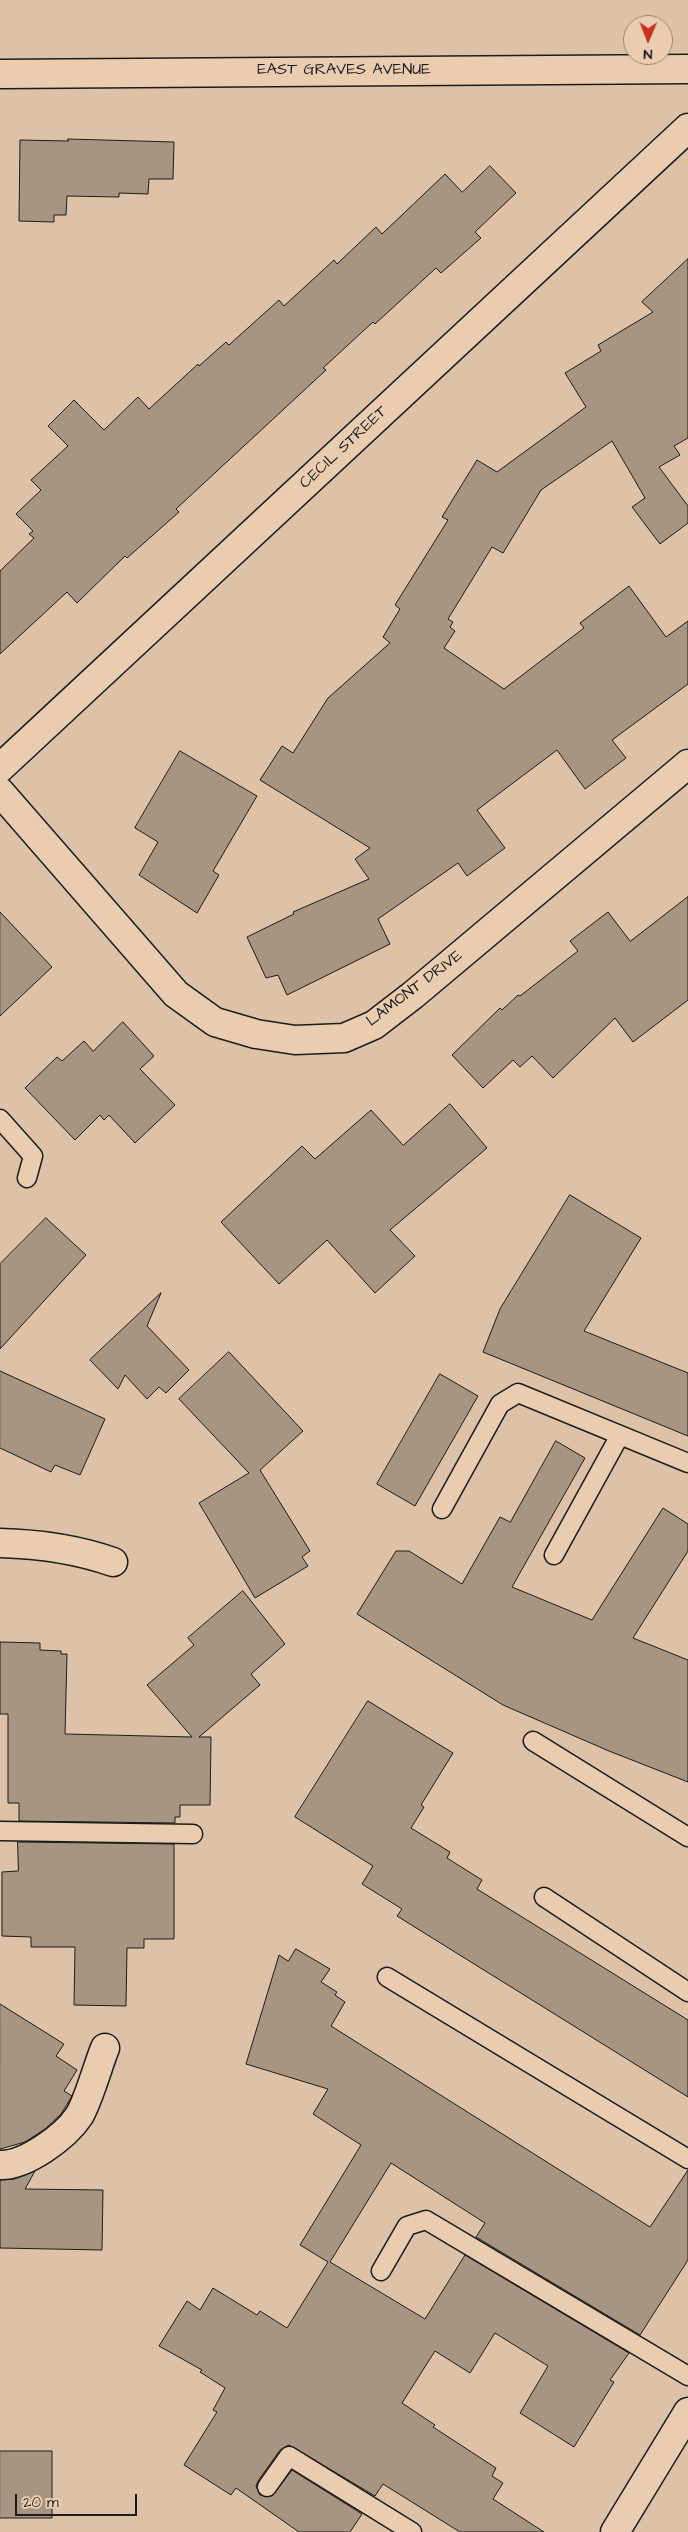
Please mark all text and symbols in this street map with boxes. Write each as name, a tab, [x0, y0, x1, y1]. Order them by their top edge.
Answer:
north arrow	[623, 15, 673, 65]
text: N	[643, 44, 652, 64]
street label: EAST GRAVES AVENUE	[257, 61, 431, 81]
street label: CECIL STREET	[296, 403, 392, 493]
street label: LAMONT DRIVE	[363, 947, 467, 1031]
scale bar	[18, 2484, 140, 2516]
text: 20 m	[23, 2492, 59, 2513]

